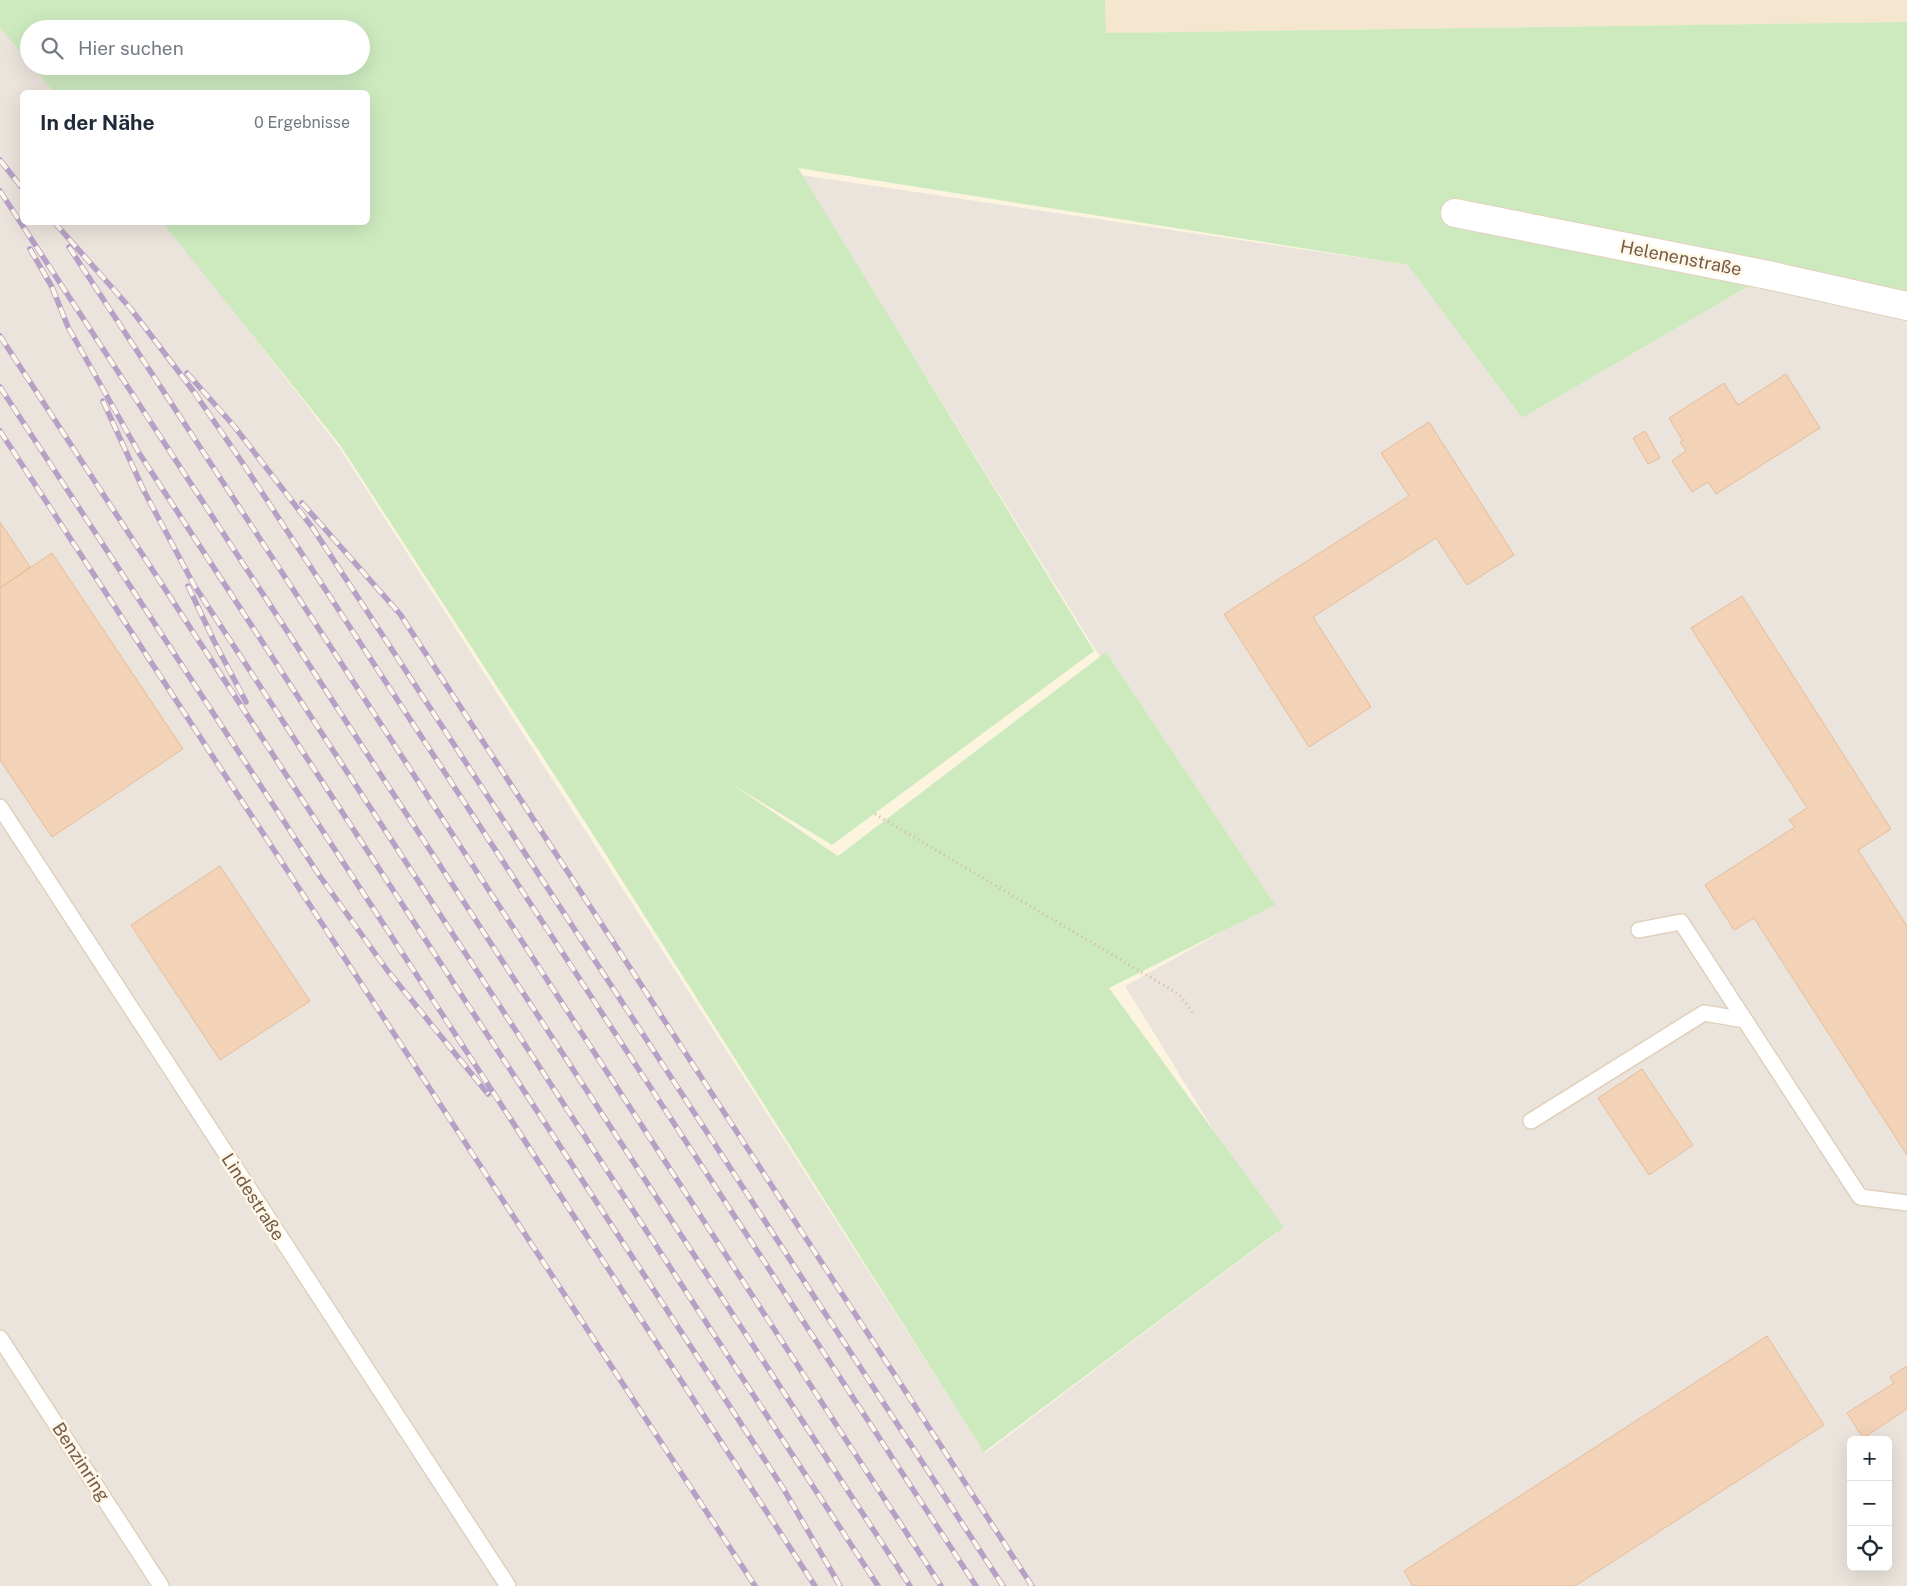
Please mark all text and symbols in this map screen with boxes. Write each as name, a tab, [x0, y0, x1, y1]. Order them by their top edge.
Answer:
search box	[20, 20, 370, 75]
icon: search	[38, 34, 66, 62]
text: Hier suchen	[78, 37, 184, 59]
text: In der Nähe	[40, 110, 155, 135]
text: 0 Ergebnisse	[254, 113, 350, 132]
street label: Helenenstraße	[1619, 235, 1744, 280]
street label: Lindestraße	[217, 1149, 289, 1244]
street label: Benzinring	[48, 1418, 115, 1505]
map controls	[1847, 1436, 1892, 1571]
button: +	[1847, 1436, 1892, 1481]
button: −	[1847, 1481, 1892, 1526]
button: locate	[1847, 1526, 1892, 1571]

